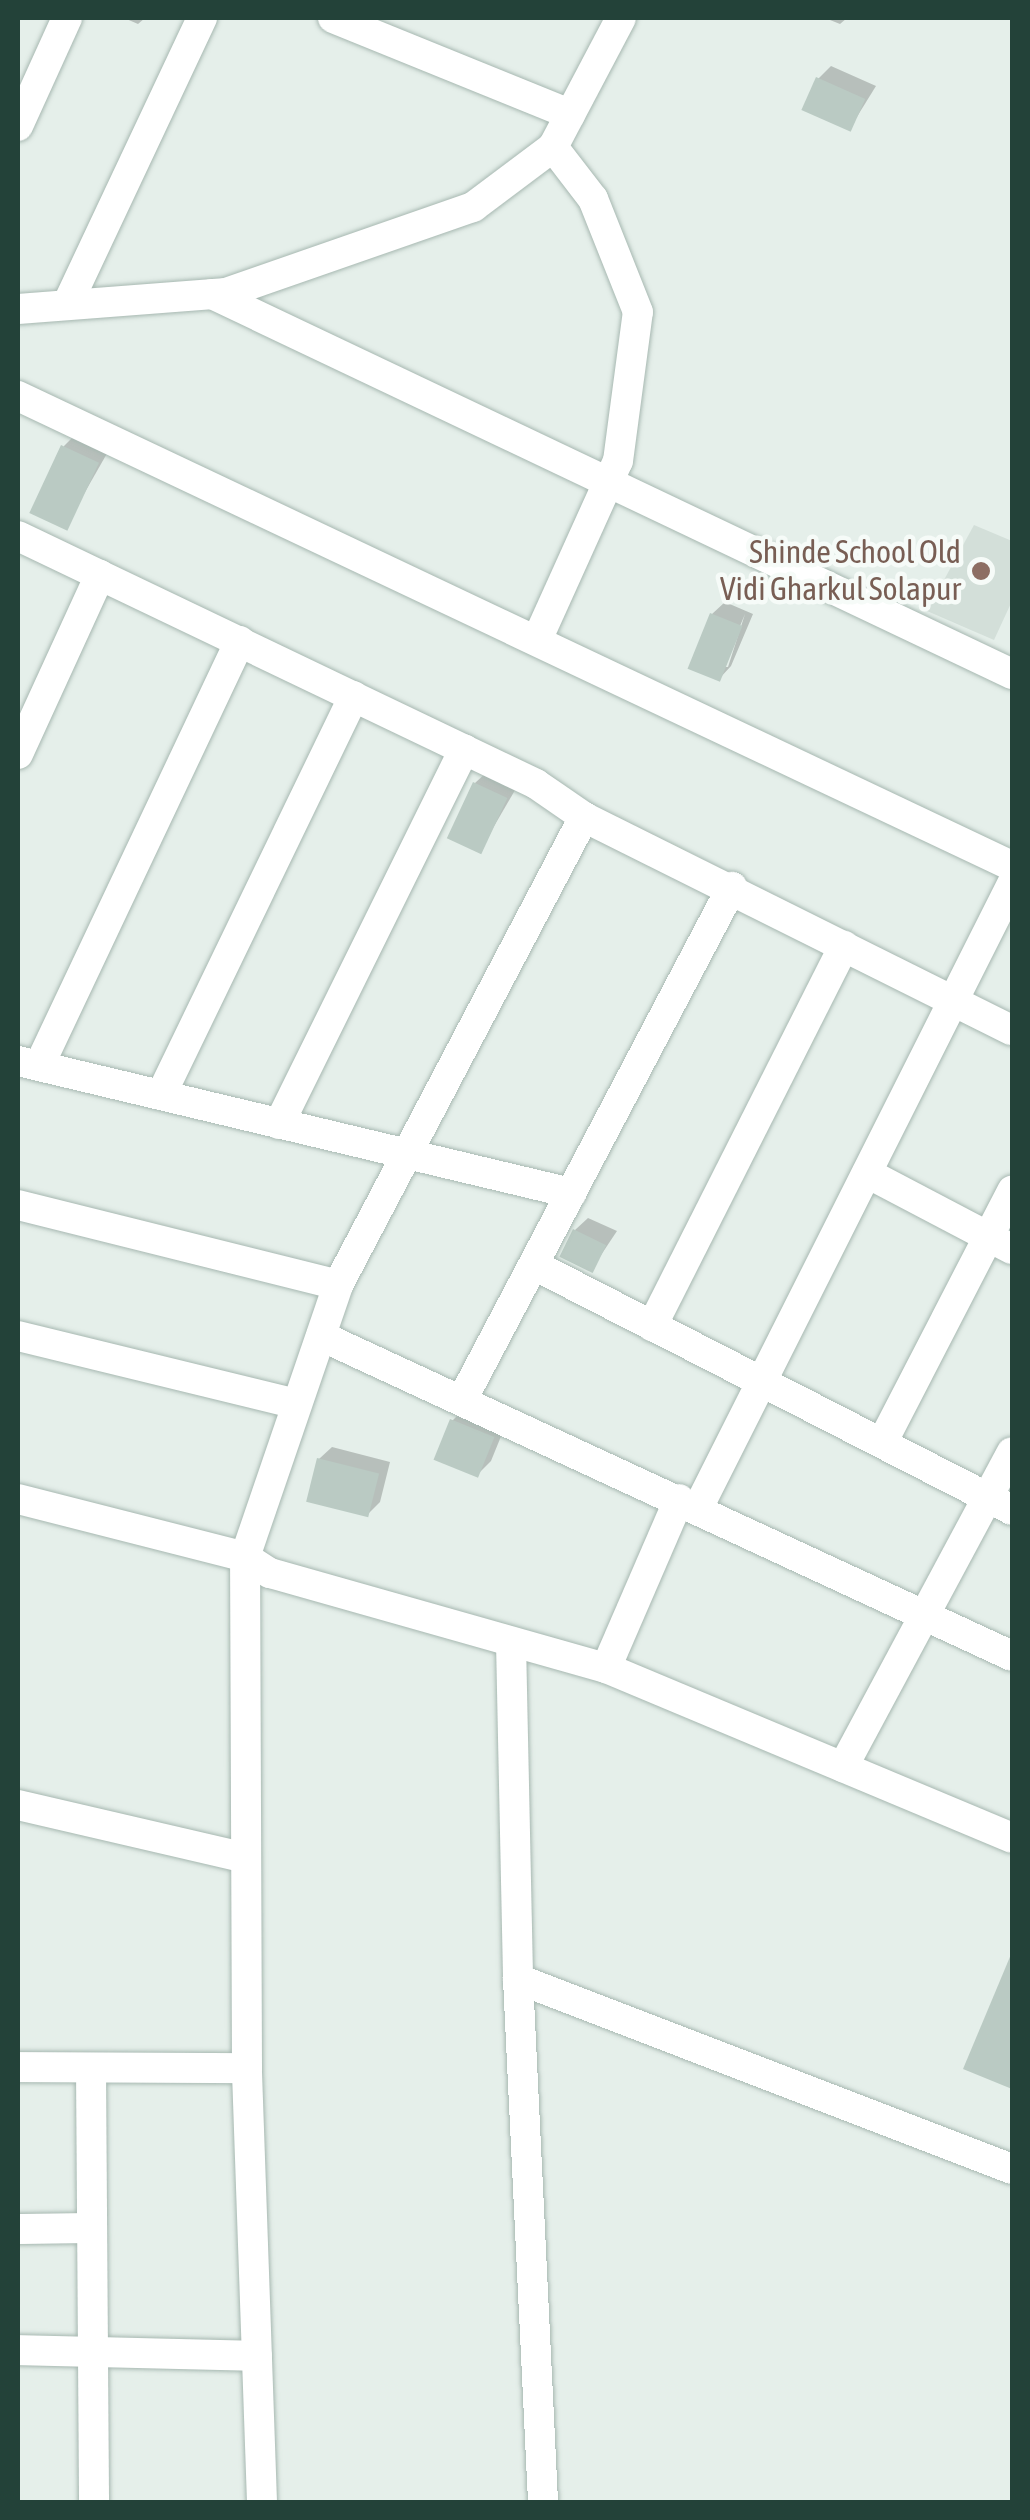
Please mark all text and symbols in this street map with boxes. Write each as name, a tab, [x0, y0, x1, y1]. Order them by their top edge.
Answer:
place label: Shinde School Old Vidi Gharkul Solapur	[720, 534, 961, 609]
marker: Shinde School Old Vidi Gharkul Solapur	[970, 560, 992, 582]

